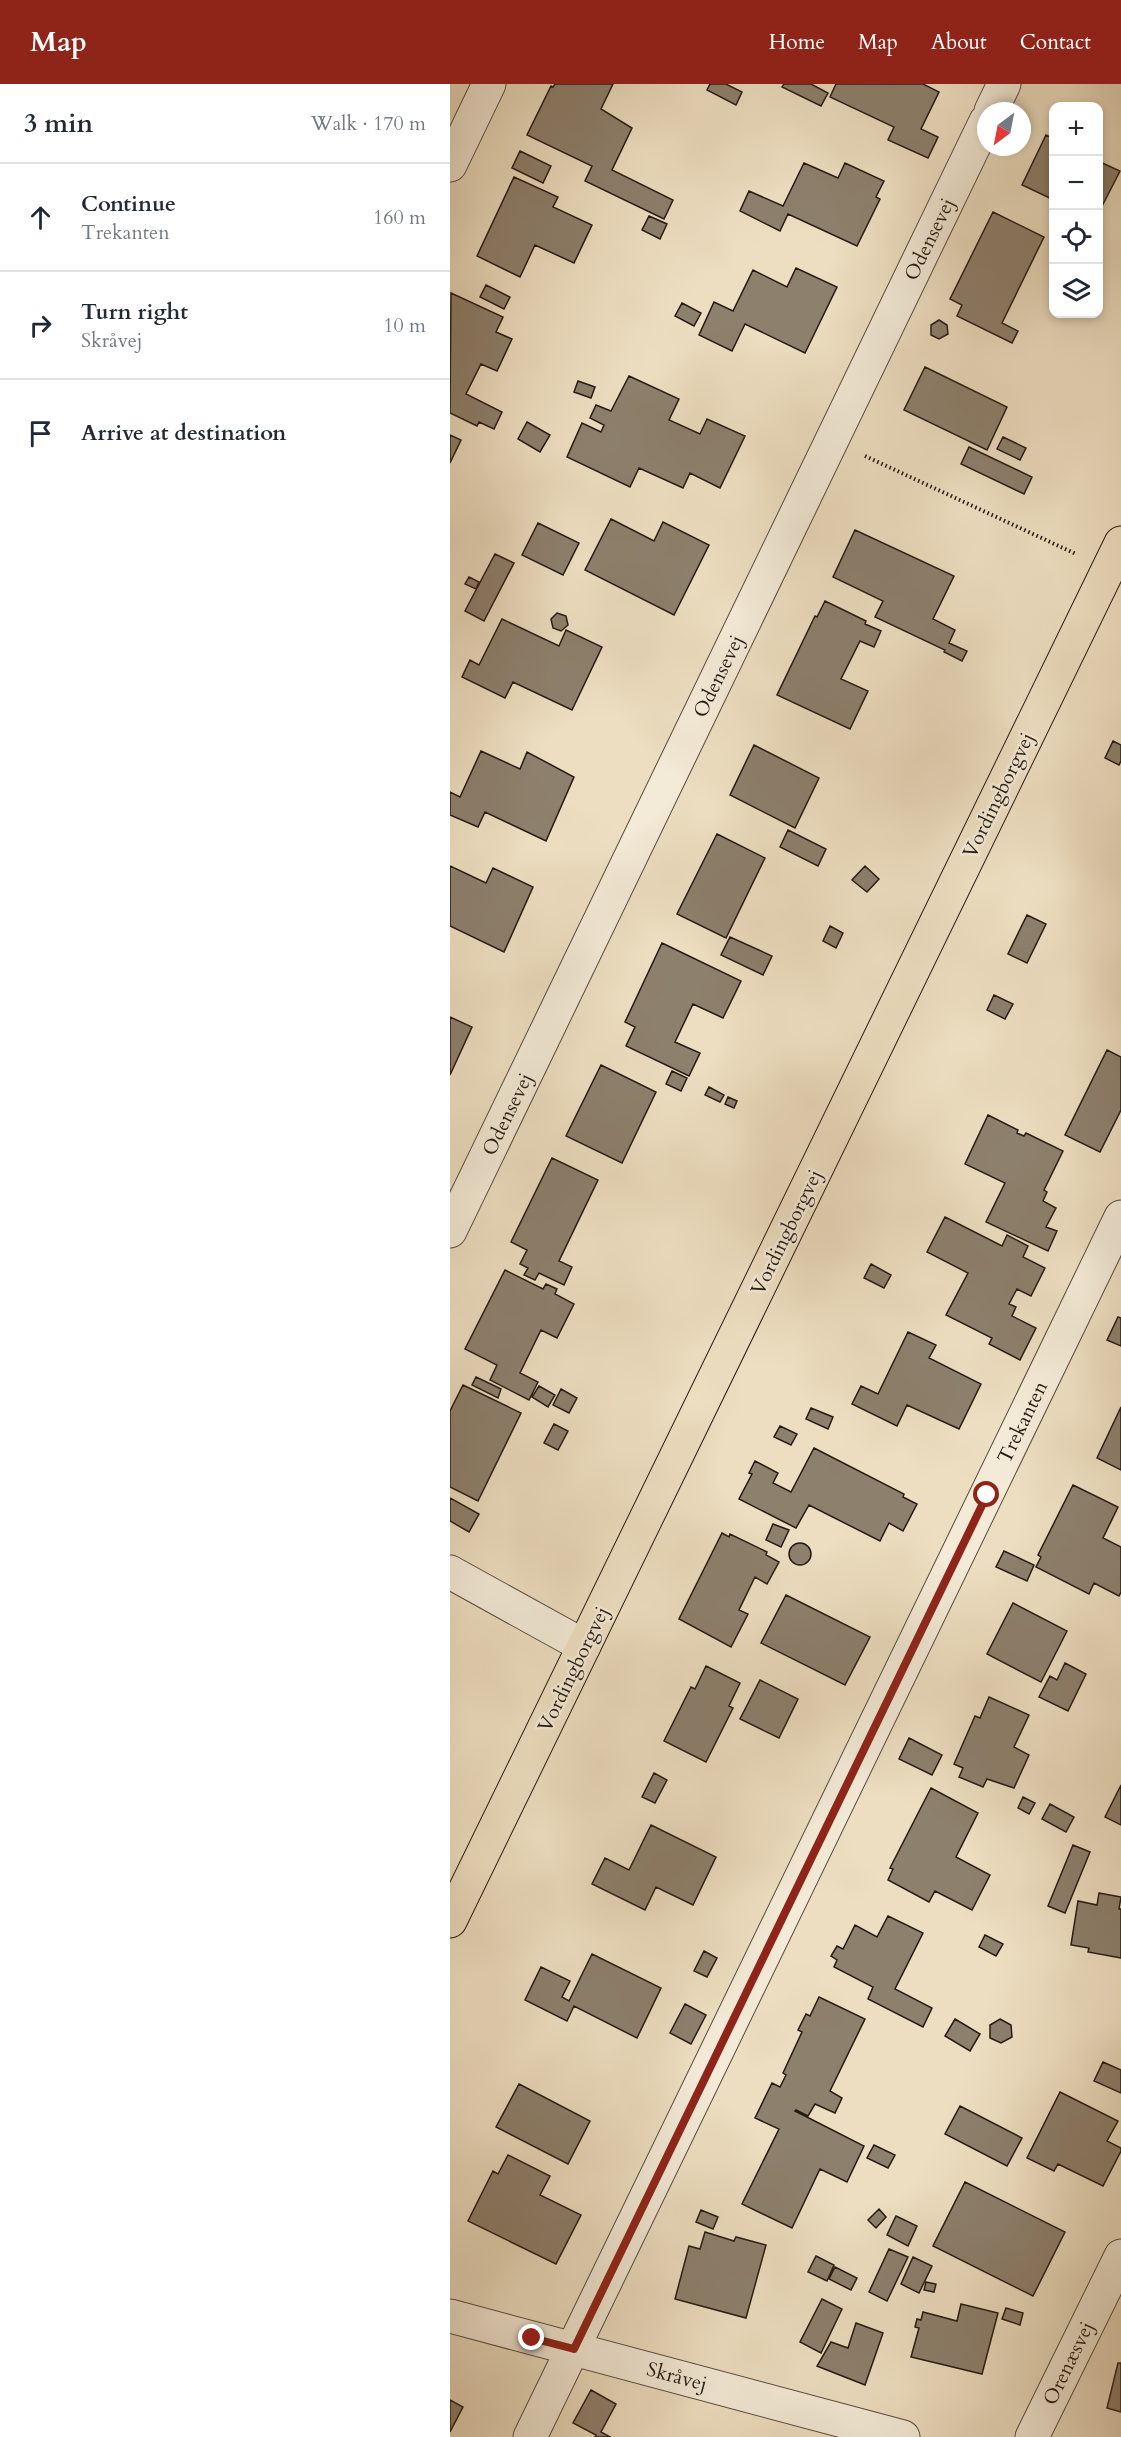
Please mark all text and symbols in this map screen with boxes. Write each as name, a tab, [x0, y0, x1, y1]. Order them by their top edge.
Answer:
text: Map	[30, 23, 87, 61]
text: Home	[769, 28, 825, 57]
text: Map	[858, 28, 898, 57]
text: About	[931, 28, 987, 57]
text: Contact	[1020, 28, 1091, 57]
north arrow	[977, 102, 1031, 156]
map controls	[1049, 102, 1103, 318]
button: +	[1049, 102, 1103, 156]
text: 3 min	[24, 106, 93, 141]
text: Walk · 170 m	[311, 110, 426, 137]
button: −	[1049, 156, 1103, 210]
text: Continue	[81, 189, 176, 219]
street label: Odensevej	[898, 193, 961, 285]
icon: ahead	[24, 201, 57, 234]
text: 160 m	[373, 204, 426, 231]
button: locate	[1049, 210, 1103, 264]
text: Trekanten	[81, 219, 170, 246]
button: layers	[1049, 264, 1103, 318]
text: Turn right	[81, 297, 188, 327]
icon: right	[24, 309, 57, 342]
text: 10 m	[383, 312, 426, 339]
text: Skråvej	[81, 327, 143, 354]
icon: arrive	[24, 417, 57, 450]
text: Arrive at destination	[81, 418, 286, 448]
street label: Odensevej	[687, 630, 750, 722]
street label: Vordingborgvej	[956, 728, 1041, 863]
street label: Odensevej	[476, 1068, 539, 1160]
street label: Vordingborgvej	[744, 1165, 829, 1300]
street label: Trekanten	[991, 1376, 1054, 1468]
route start	[973, 1481, 999, 1507]
street label: Vordingborgvej	[531, 1602, 616, 1737]
street label: Orenæsvej	[1037, 2317, 1100, 2410]
route end	[518, 2324, 544, 2350]
street label: Skråvej	[644, 2355, 710, 2397]

